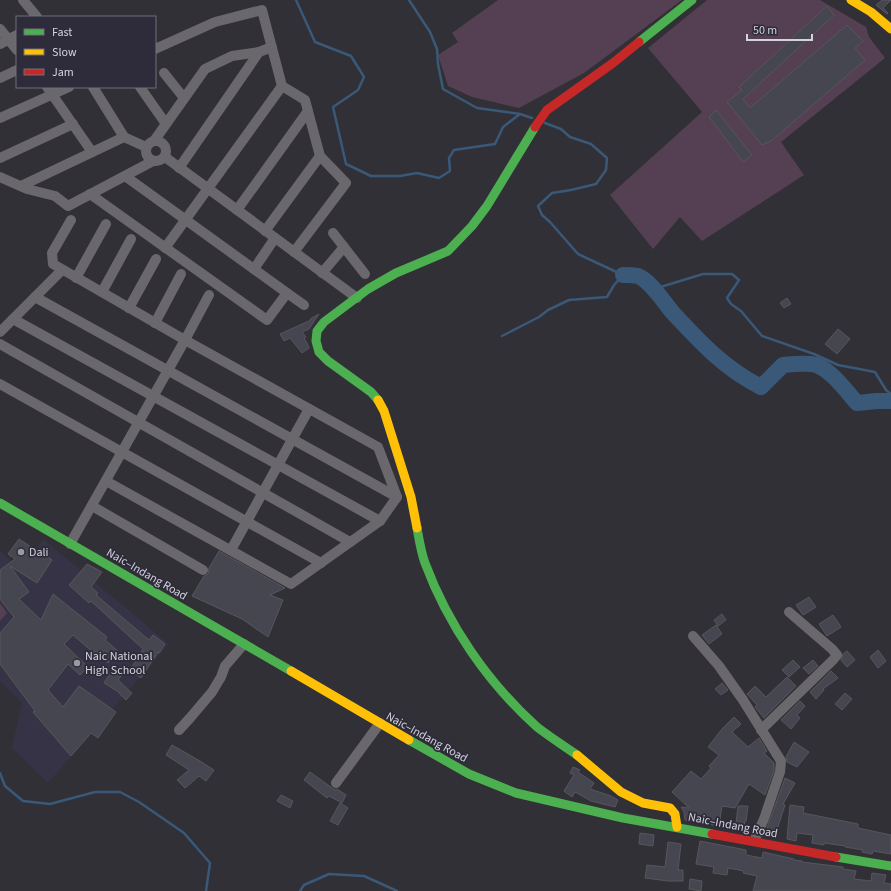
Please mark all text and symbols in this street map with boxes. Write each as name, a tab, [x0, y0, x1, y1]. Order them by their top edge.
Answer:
legend	[16, 16, 156, 88]
scale bar	[747, 16, 812, 42]
text: 50 m	[753, 22, 777, 39]
text: Fast	[52, 24, 72, 41]
text: Slow	[52, 44, 77, 61]
text: Jam	[52, 64, 74, 81]
place label: Dali	[29, 544, 48, 561]
street label: Naic–Indang Road	[103, 544, 190, 605]
marker: Dali	[16, 547, 26, 557]
place label: Naic National High School	[85, 648, 152, 679]
marker: Naic National High School	[72, 658, 82, 668]
street label: Naic–Indang Road	[383, 708, 471, 767]
street label: Naic–Indang Road	[687, 808, 779, 843]

